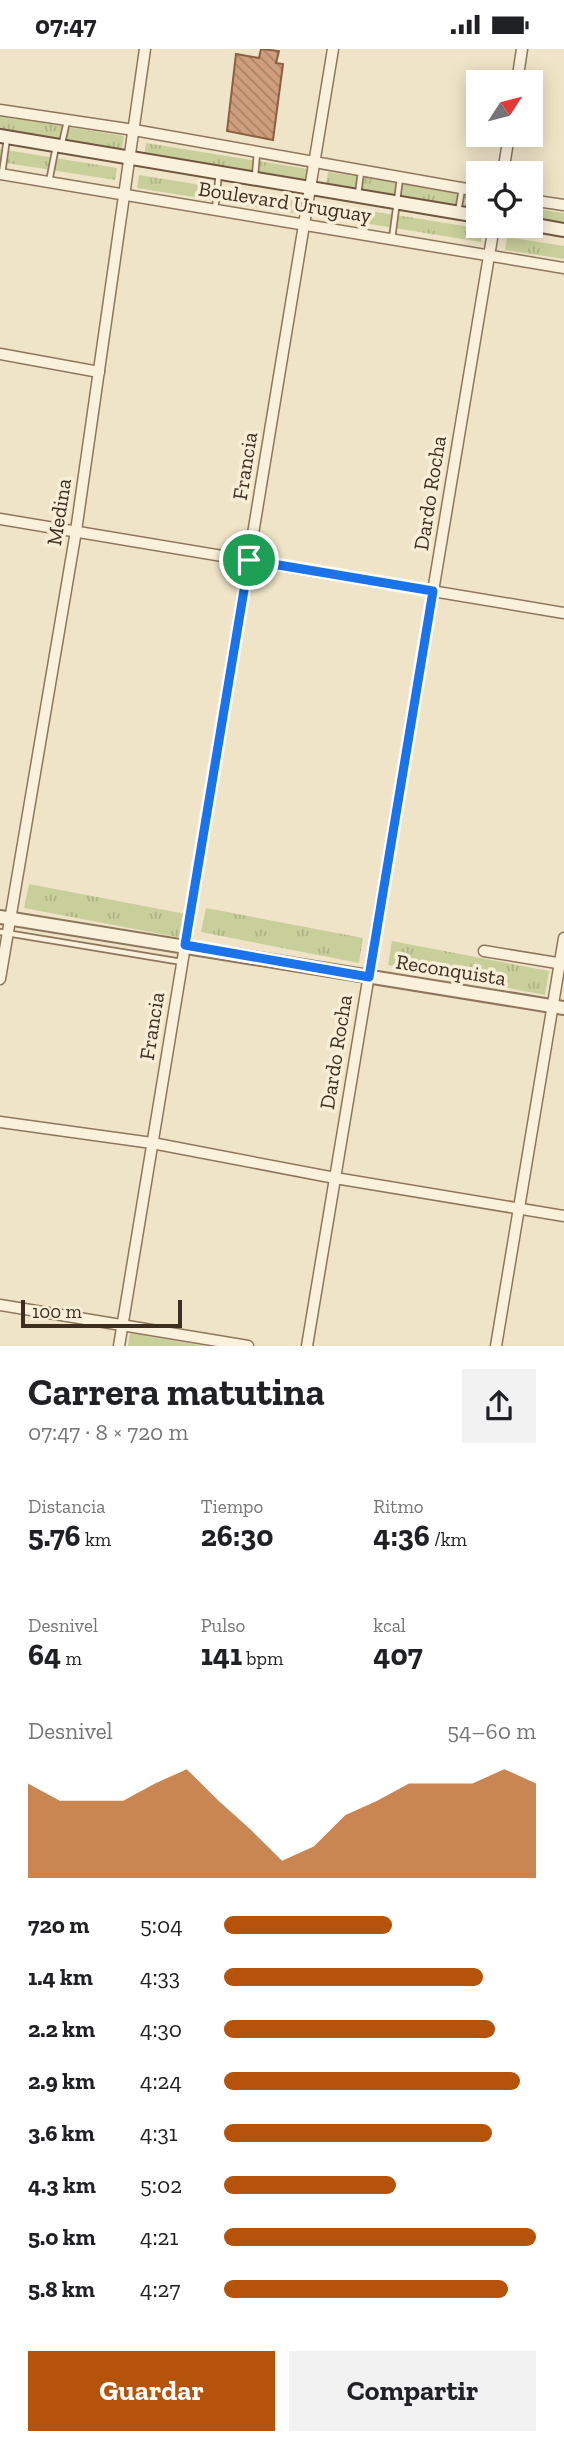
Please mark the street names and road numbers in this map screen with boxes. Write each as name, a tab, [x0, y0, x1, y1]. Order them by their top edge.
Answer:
street label: Boulevard Uruguay	[197, 175, 374, 228]
street label: Francia	[227, 430, 262, 502]
street label: Dardo Rocha	[408, 434, 451, 552]
street label: Medina	[41, 477, 76, 547]
street label: Reconquista	[394, 948, 508, 991]
street label: Francia	[134, 990, 169, 1062]
street label: Dardo Rocha	[314, 993, 357, 1111]

